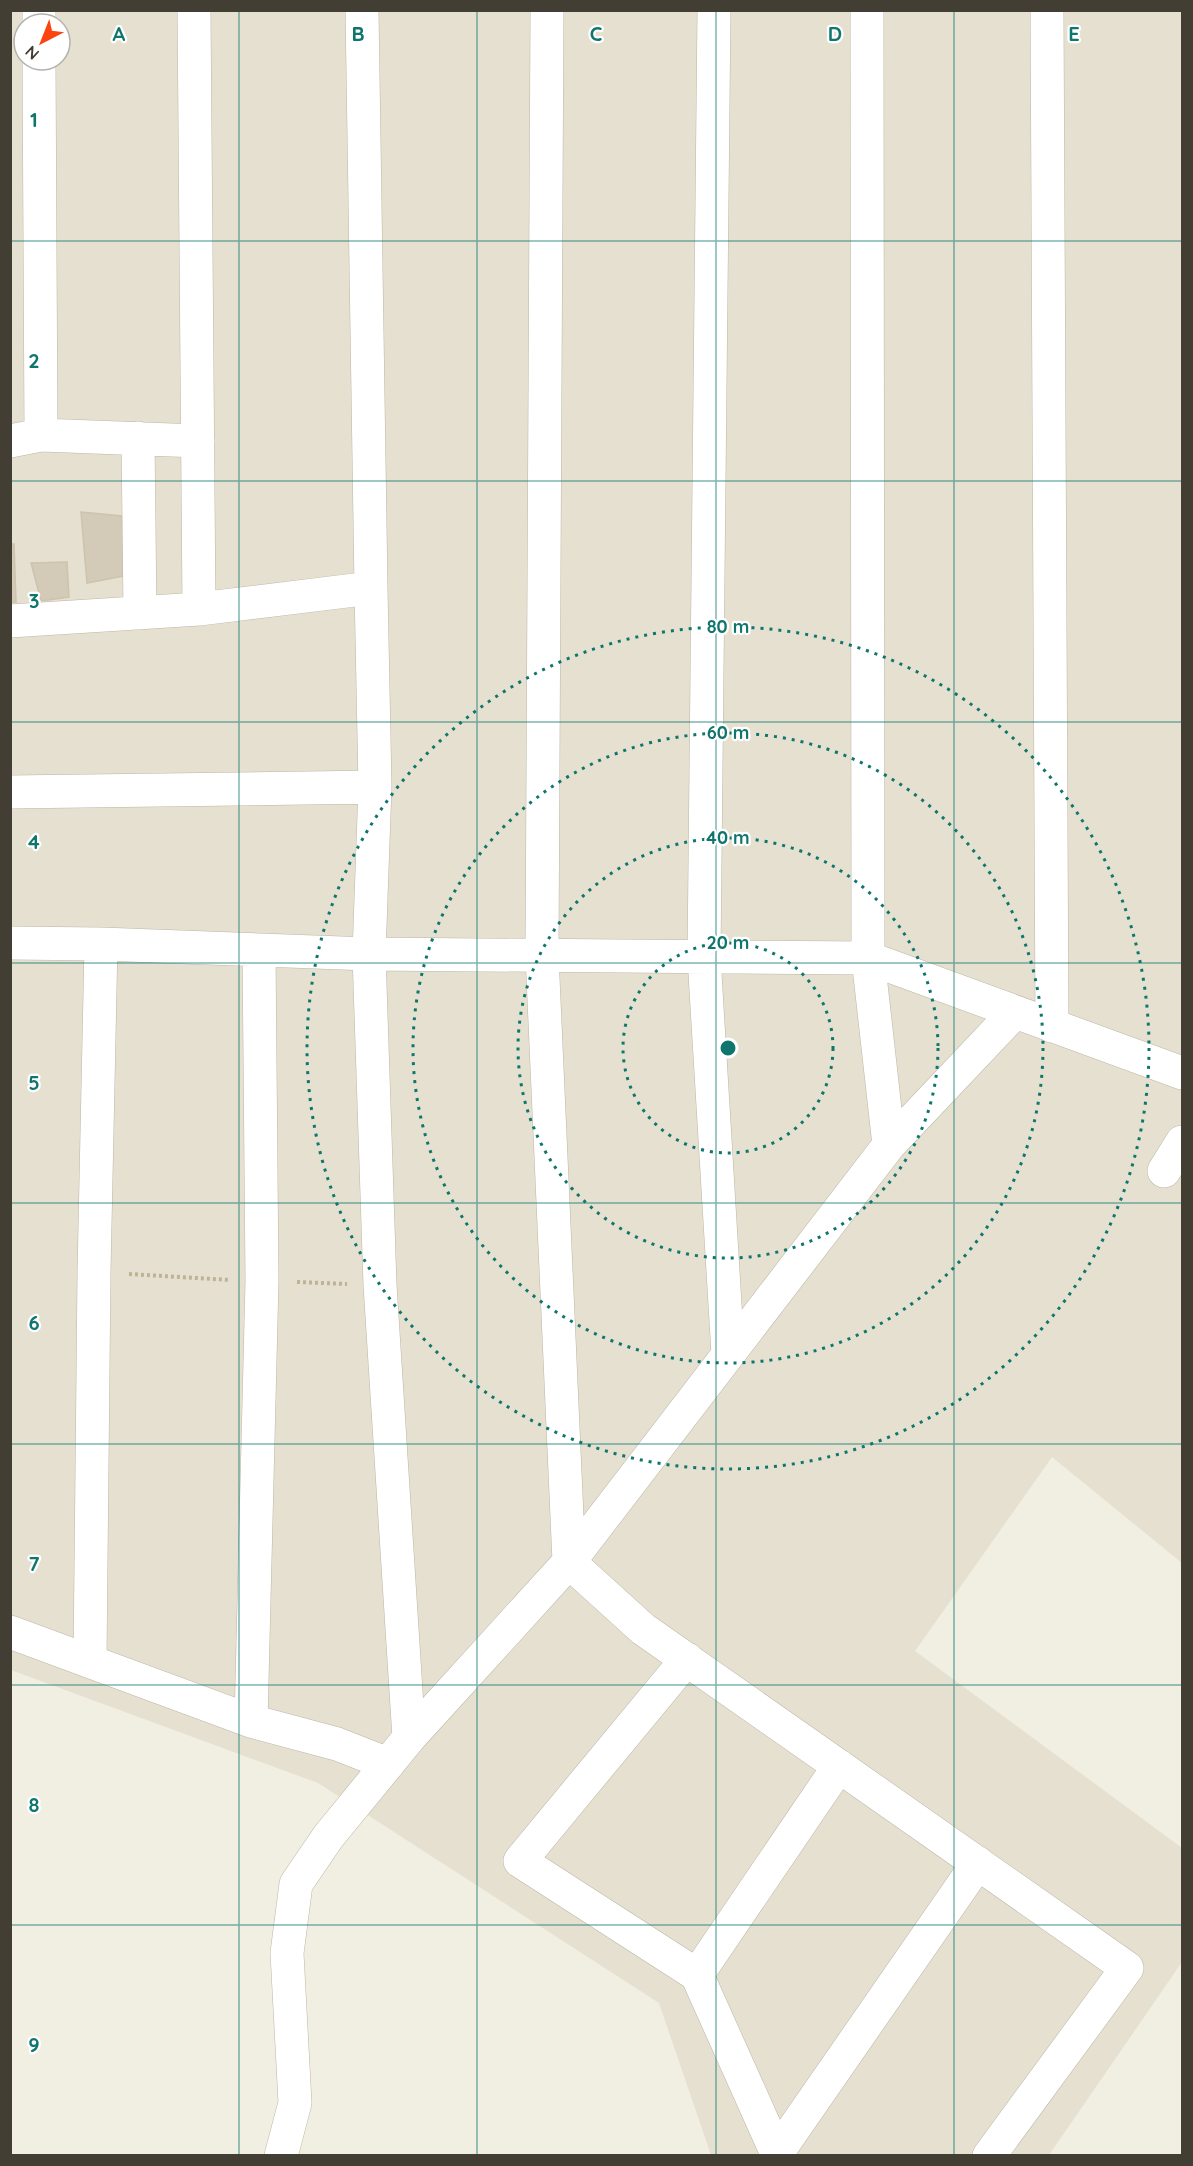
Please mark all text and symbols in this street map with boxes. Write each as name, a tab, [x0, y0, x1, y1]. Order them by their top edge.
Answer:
north arrow	[12, 12, 72, 72]
text: A	[113, 21, 126, 46]
text: B	[351, 21, 365, 46]
text: C	[590, 21, 603, 46]
text: D	[828, 21, 842, 46]
text: E	[1068, 21, 1080, 46]
text: N	[21, 42, 43, 65]
text: 1	[30, 107, 38, 132]
text: 2	[28, 348, 40, 373]
text: 3	[29, 588, 39, 613]
text: 80 m	[707, 615, 749, 638]
text: 60 m	[707, 721, 749, 744]
text: 40 m	[706, 826, 750, 849]
text: 4	[28, 829, 40, 854]
text: 20 m	[707, 931, 749, 954]
centre of rings	[718, 1038, 738, 1058]
text: 5	[28, 1070, 40, 1095]
text: 6	[28, 1310, 40, 1335]
text: 7	[29, 1551, 40, 1576]
text: 8	[29, 1792, 40, 1817]
text: 9	[28, 2032, 40, 2057]

